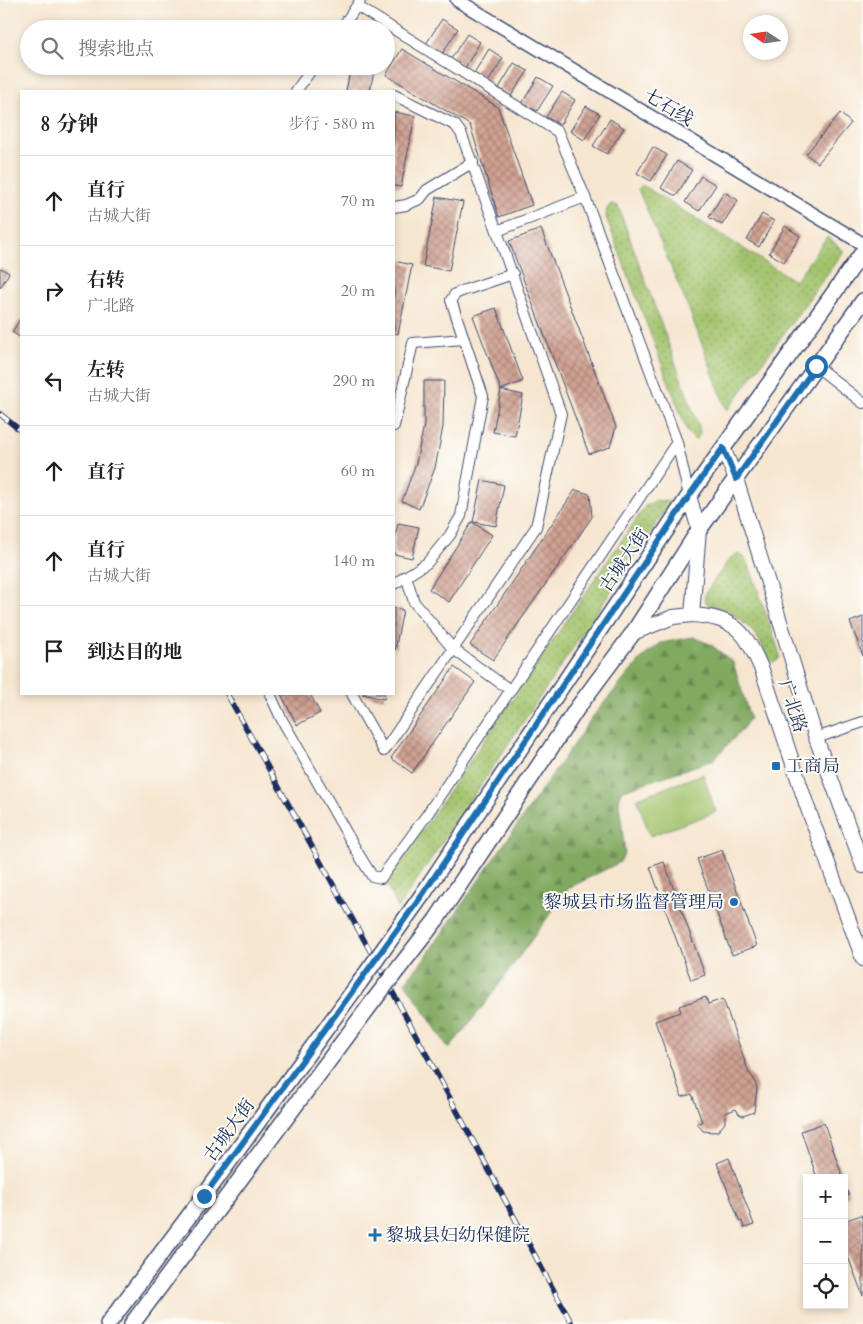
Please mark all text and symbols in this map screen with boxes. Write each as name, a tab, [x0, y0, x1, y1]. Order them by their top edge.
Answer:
north arrow	[743, 15, 788, 60]
search box	[20, 20, 395, 75]
icon: search	[38, 34, 66, 62]
text: 搜索地点	[78, 36, 154, 62]
street label: 七石线	[639, 83, 698, 132]
text: 8 分钟	[40, 110, 98, 139]
text: 步行 · 580 m	[288, 113, 375, 135]
text: 直行	[87, 177, 125, 203]
icon: ahead	[40, 187, 68, 215]
text: 70 m	[341, 190, 375, 212]
text: 古城大街	[87, 205, 151, 227]
text: 右转	[87, 267, 125, 293]
icon: right	[40, 277, 68, 305]
text: 20 m	[341, 280, 375, 302]
text: 广北路	[87, 295, 135, 317]
route start	[805, 355, 828, 378]
text: 左转	[87, 357, 125, 383]
icon: left	[40, 367, 68, 395]
text: 290 m	[333, 370, 375, 392]
text: 古城大街	[87, 385, 151, 407]
icon: ahead	[40, 457, 68, 485]
text: 直行	[87, 459, 125, 485]
text: 60 m	[341, 460, 375, 482]
street label: 古城大街	[594, 523, 655, 597]
text: 直行	[87, 537, 125, 563]
icon: ahead	[40, 547, 68, 575]
text: 140 m	[333, 550, 375, 572]
text: 古城大街	[87, 565, 151, 587]
icon: arrive	[40, 637, 68, 665]
text: 到达目的地	[87, 639, 182, 665]
street label: 广北路	[772, 677, 813, 736]
place label: 工商局	[786, 754, 840, 779]
marker: 工商局	[770, 760, 782, 772]
place label: 黎城县市场监督管理局	[544, 890, 724, 915]
marker: 黎城县市场监督管理局	[728, 896, 740, 908]
street label: 古城大街	[198, 1094, 261, 1167]
map controls	[803, 1174, 848, 1309]
button: +	[803, 1174, 848, 1219]
route end	[193, 1185, 216, 1208]
button: −	[803, 1219, 848, 1264]
place label: 黎城县妇幼保健院	[386, 1223, 530, 1248]
marker: 黎城县妇幼保健院	[368, 1228, 382, 1242]
button: locate	[803, 1264, 848, 1309]

